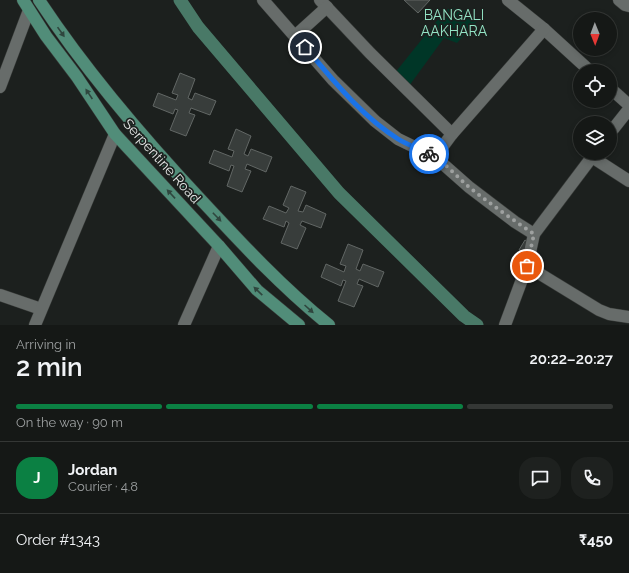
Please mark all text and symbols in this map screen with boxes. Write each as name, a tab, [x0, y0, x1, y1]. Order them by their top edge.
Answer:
park label: BANGALI AAKHARA	[421, 7, 488, 39]
north arrow	[573, 12, 617, 56]
map controls	[573, 12, 617, 160]
one-way arrow	[57, 27, 65, 38]
pin	[288, 30, 322, 64]
icon: home	[294, 36, 316, 58]
button: locate	[573, 64, 617, 108]
one-way arrow	[85, 89, 93, 99]
street label: Serpentine Road	[120, 116, 204, 206]
button: layers	[573, 116, 617, 160]
courier	[409, 134, 449, 174]
icon: bike	[418, 143, 440, 165]
one-way arrow	[167, 189, 176, 199]
one-way arrow	[212, 212, 222, 222]
pin	[510, 249, 544, 283]
icon: bag	[516, 255, 538, 277]
one-way arrow	[253, 286, 264, 295]
one-way arrow	[304, 304, 315, 313]
text: Arriving in	[16, 337, 76, 352]
text: 20:22–20:27	[530, 350, 613, 368]
text: 2 min	[16, 352, 83, 382]
text: On the way · 90 m	[16, 415, 123, 430]
button: chat	[519, 457, 561, 499]
button: phone	[571, 457, 613, 499]
text: Jordan	[68, 461, 117, 479]
text: J	[33, 469, 41, 487]
text: Courier · 4.8	[68, 479, 138, 494]
text: Order #1343	[16, 531, 100, 549]
text: ₹450	[579, 531, 613, 549]

